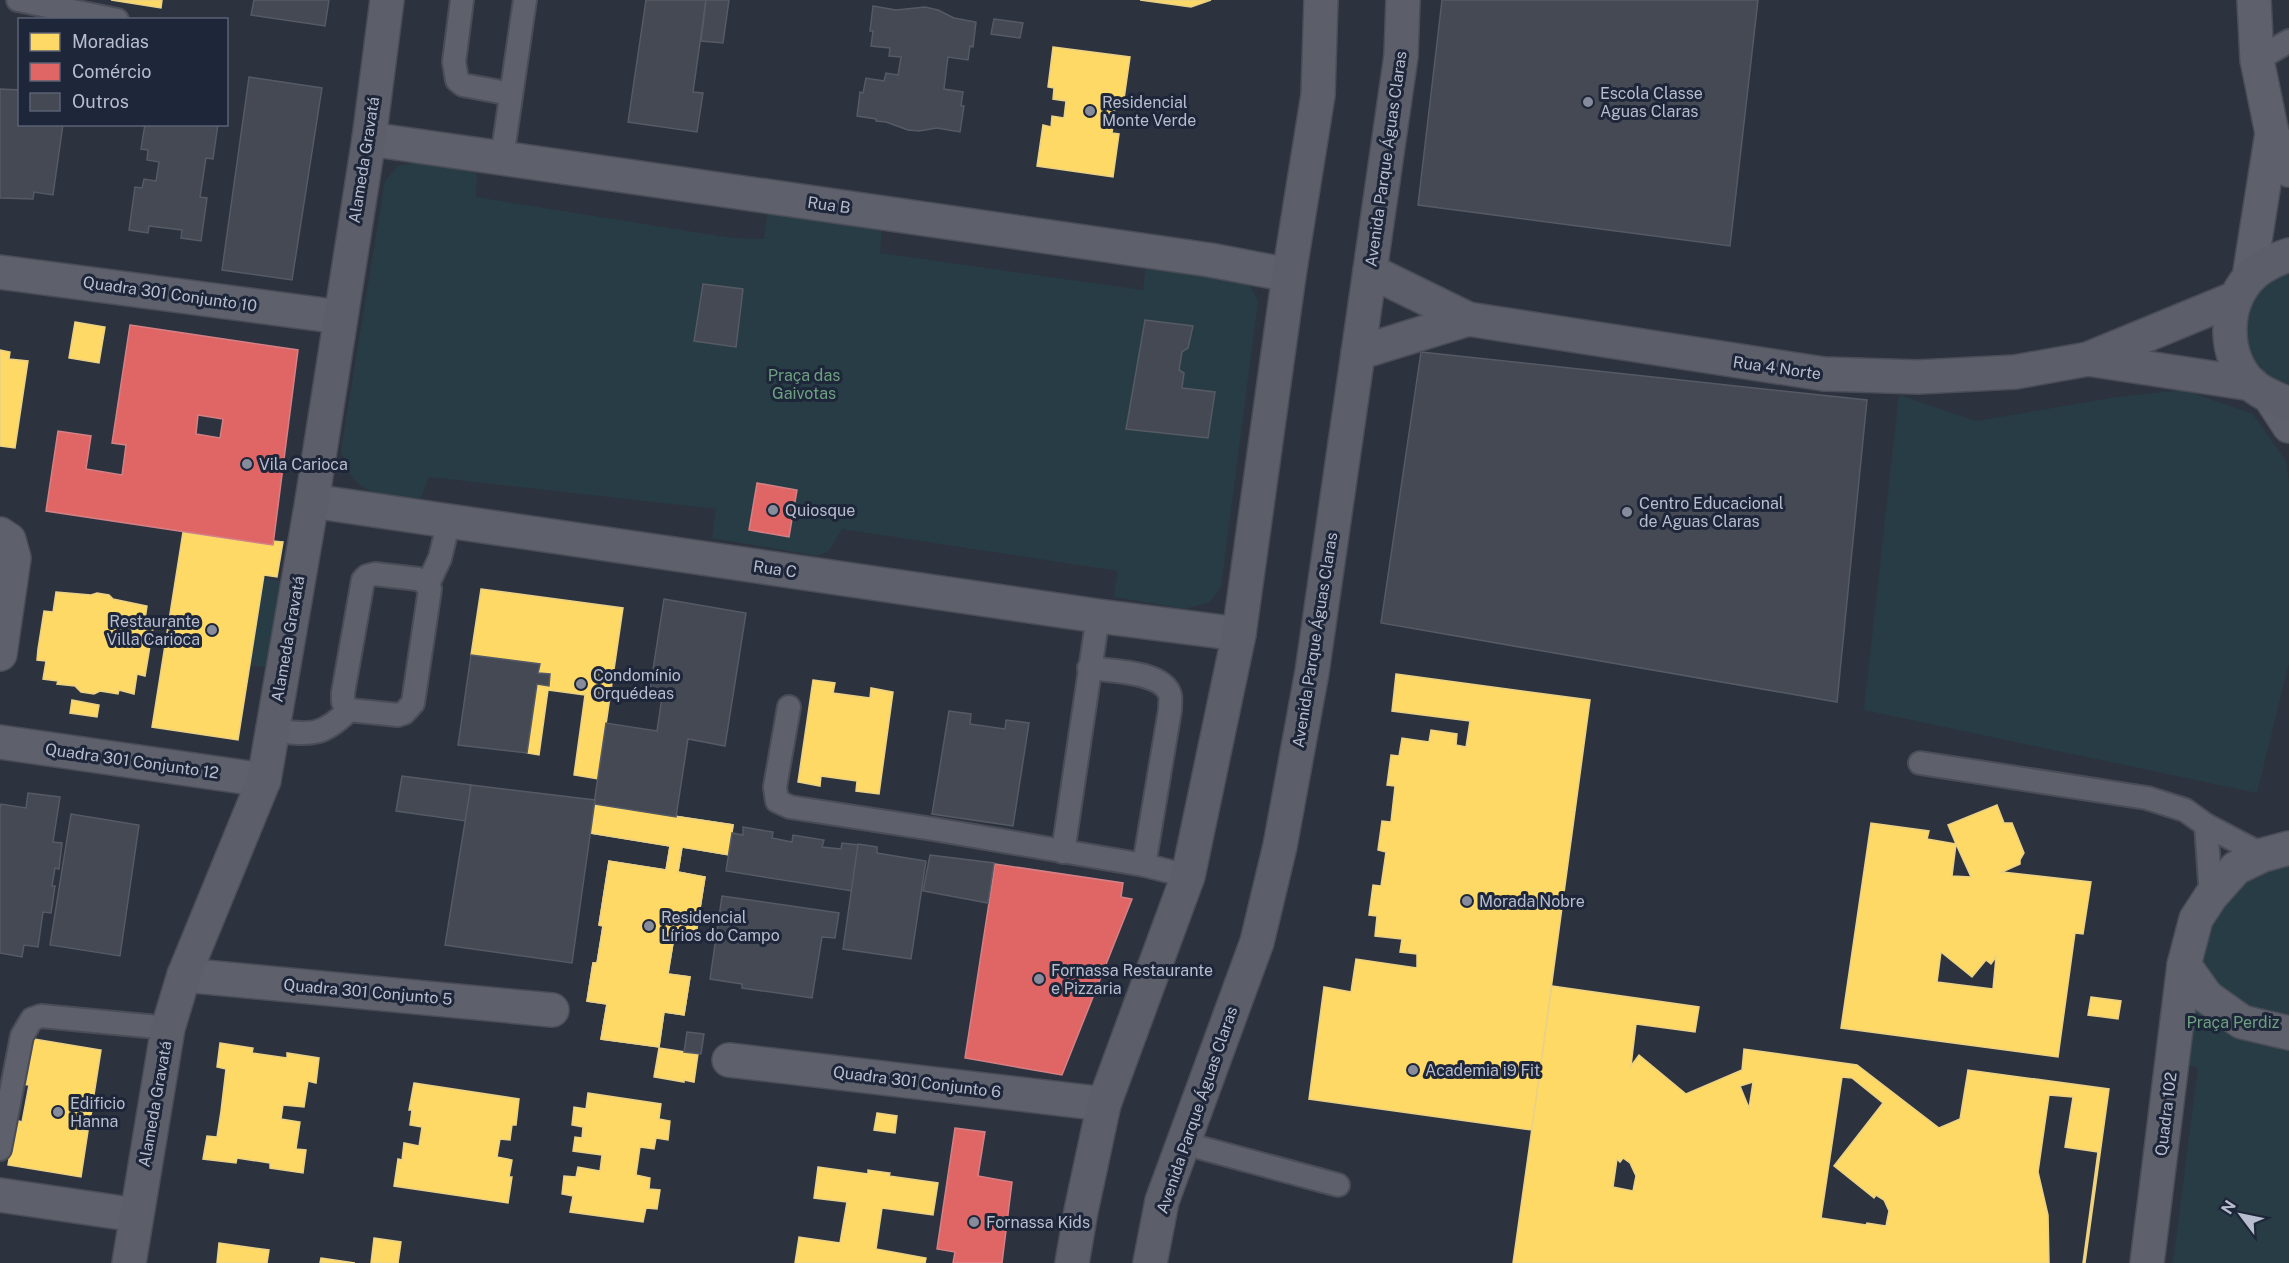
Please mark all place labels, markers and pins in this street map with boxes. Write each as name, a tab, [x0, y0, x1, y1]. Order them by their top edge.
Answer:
place label: Escola Classe Aguas Claras	[1600, 84, 1703, 121]
place label: Residencial Monte Verde	[1102, 93, 1196, 130]
marker: Escola Classe Aguas Claras	[1581, 95, 1595, 109]
marker: Residencial Monte Verde	[1083, 104, 1097, 118]
place label: Vila Carioca	[259, 455, 348, 474]
marker: Vila Carioca	[240, 457, 254, 471]
place label: Centro Educacional de Aguas Claras	[1639, 494, 1784, 531]
place label: Quiosque	[785, 501, 855, 520]
marker: Quiosque	[766, 503, 780, 517]
marker: Centro Educacional de Aguas Claras	[1620, 505, 1634, 519]
place label: Restaurante Villa Carioca	[107, 612, 200, 649]
marker: Restaurante Villa Carioca	[205, 623, 219, 637]
place label: Condomínio Orquédeas	[593, 666, 681, 703]
marker: Condomínio Orquédeas	[574, 677, 588, 691]
place label: Morada Nobre	[1479, 892, 1585, 911]
marker: Morada Nobre	[1460, 894, 1474, 908]
place label: Residencial Lírios do Campo	[661, 908, 780, 945]
marker: Residencial Lírios do Campo	[642, 919, 656, 933]
place label: Fornassa Restaurante e Pizzaria	[1051, 961, 1213, 998]
marker: Fornassa Restaurante e Pizzaria	[1032, 972, 1046, 986]
place label: Academia i9 Fit	[1425, 1061, 1540, 1080]
marker: Academia i9 Fit	[1406, 1063, 1420, 1077]
place label: Edificio Hanna	[70, 1094, 125, 1131]
marker: Edificio Hanna	[51, 1105, 65, 1119]
place label: Fornassa Kids	[986, 1213, 1090, 1232]
marker: Fornassa Kids	[967, 1215, 981, 1229]

